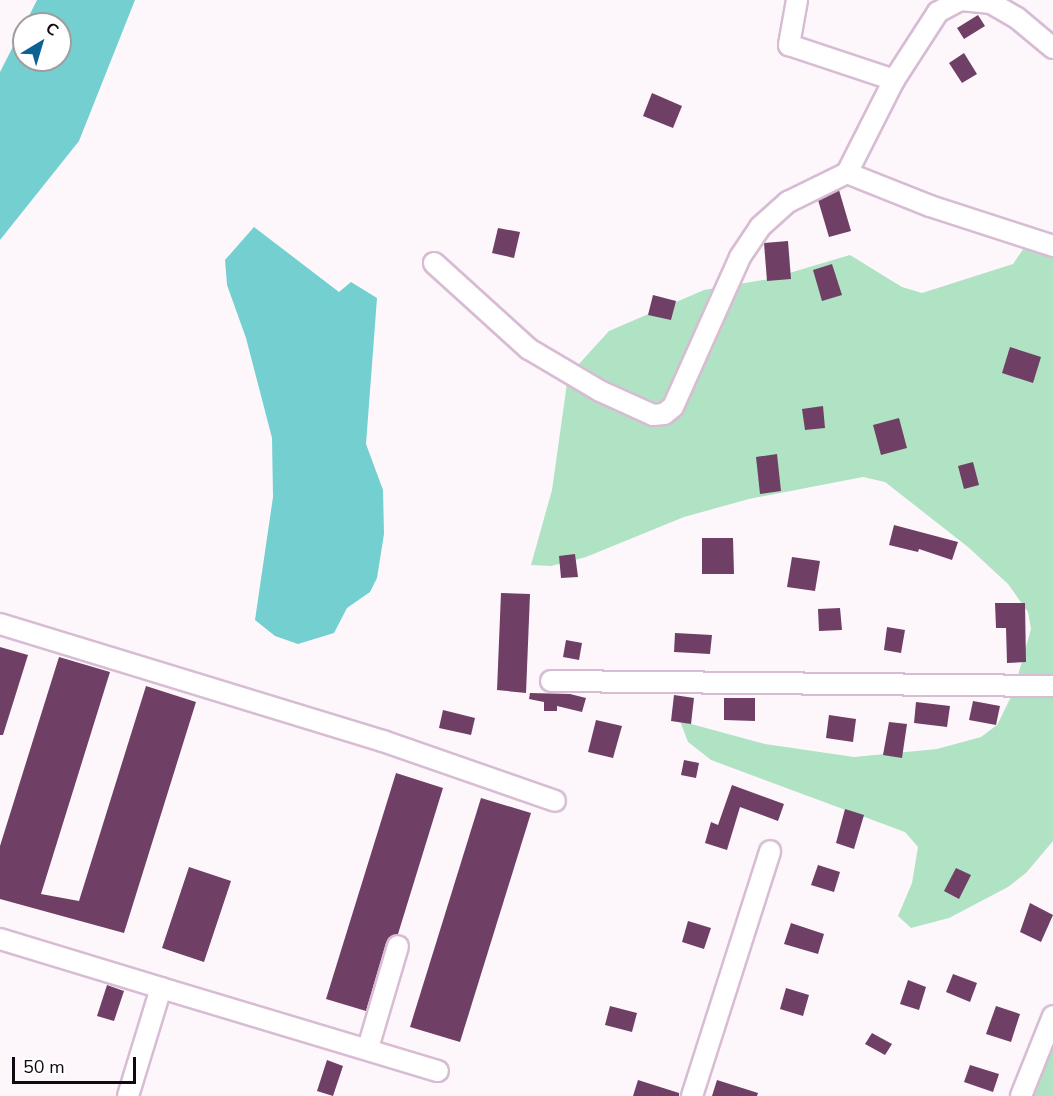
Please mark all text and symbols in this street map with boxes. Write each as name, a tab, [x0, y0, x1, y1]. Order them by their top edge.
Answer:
north arrow	[12, 12, 72, 72]
text: С	[41, 17, 63, 41]
scale bar	[15, 1045, 140, 1083]
text: 50 m	[23, 1055, 65, 1079]

